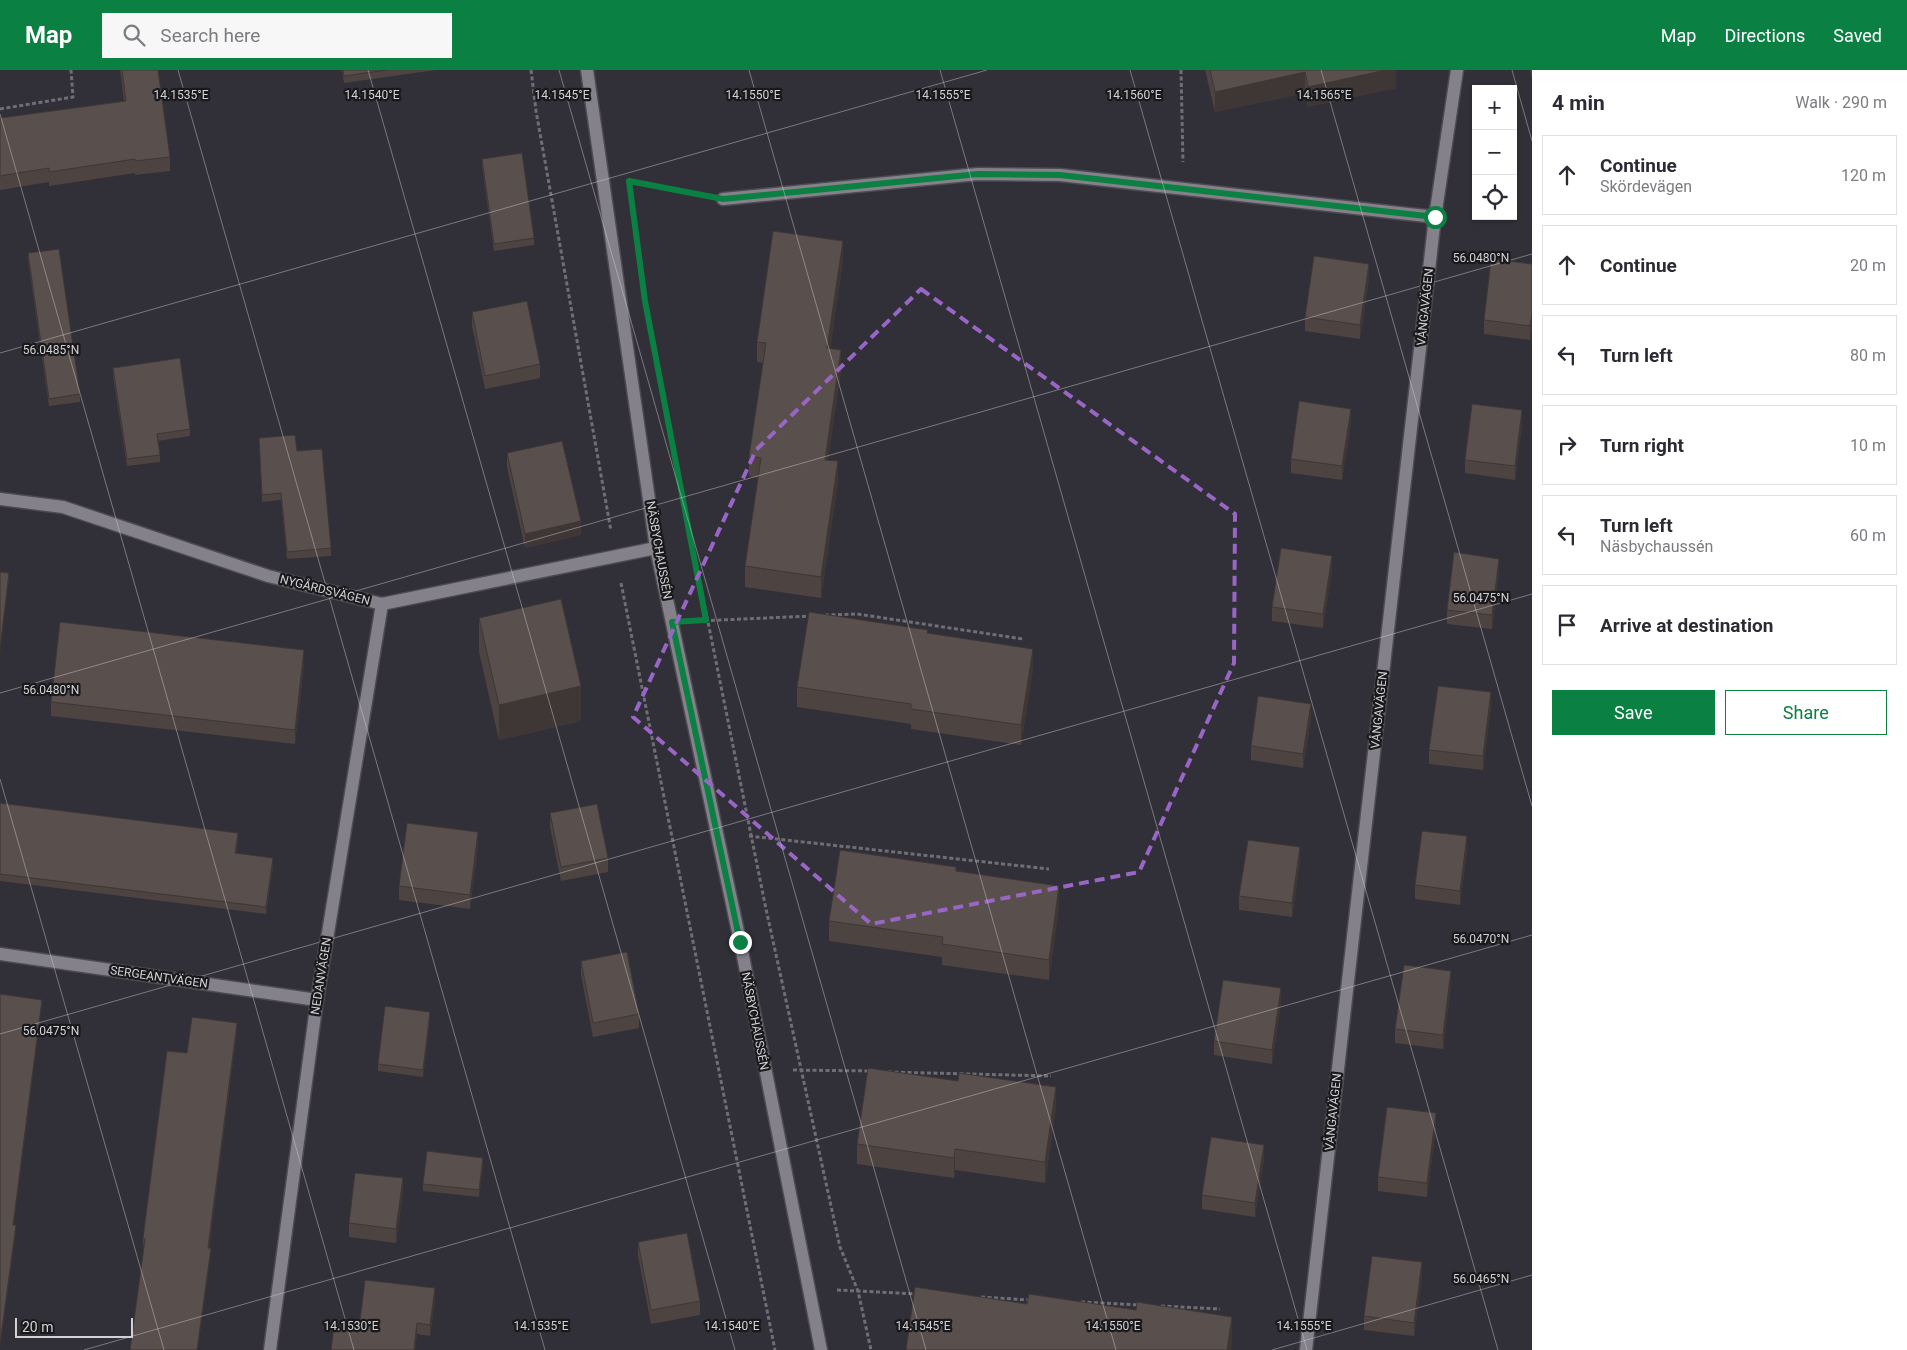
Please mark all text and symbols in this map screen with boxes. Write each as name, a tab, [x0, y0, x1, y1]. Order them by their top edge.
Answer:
search box	[102, 13, 452, 58]
text: Map	[25, 21, 72, 49]
icon: search	[120, 21, 148, 49]
text: Search here	[160, 24, 260, 47]
text: Map	[1661, 25, 1696, 46]
text: Directions	[1724, 25, 1805, 46]
text: Saved	[1833, 25, 1882, 46]
map controls	[1472, 85, 1517, 220]
button: +	[1472, 85, 1517, 130]
text: 14.1535°E	[154, 88, 209, 102]
text: 14.1540°E	[345, 88, 400, 102]
text: 14.1545°E	[535, 88, 590, 102]
text: 14.1550°E	[726, 88, 781, 102]
text: 14.1555°E	[916, 88, 971, 102]
text: 14.1560°E	[1107, 88, 1162, 102]
text: 14.1565°E	[1297, 88, 1352, 102]
text: 4 min	[1552, 91, 1605, 115]
text: Walk · 290 m	[1795, 93, 1887, 112]
button: −	[1472, 130, 1517, 175]
text: Continue	[1600, 154, 1677, 177]
icon: ahead	[1553, 161, 1581, 189]
text: 120 m	[1841, 166, 1886, 185]
button: locate	[1472, 175, 1517, 220]
text: Skördevägen	[1600, 177, 1692, 196]
route start	[1424, 206, 1447, 229]
text: 56.0480°N	[1453, 251, 1509, 265]
icon: ahead	[1553, 251, 1581, 279]
text: Continue	[1600, 254, 1677, 277]
text: 20 m	[1850, 256, 1886, 275]
street label: VÅNGAVÄGEN	[1412, 267, 1436, 346]
icon: left	[1553, 341, 1581, 369]
text: 56.0485°N	[23, 343, 79, 357]
text: Turn left	[1600, 344, 1673, 367]
text: 80 m	[1850, 346, 1886, 365]
icon: right	[1553, 431, 1581, 459]
text: Turn right	[1600, 434, 1684, 457]
text: 10 m	[1850, 436, 1886, 455]
street label: NÄSBYCHAUSSÉN	[643, 500, 676, 600]
text: Turn left	[1600, 514, 1673, 537]
icon: left	[1553, 521, 1581, 549]
text: 60 m	[1850, 526, 1886, 545]
text: Näsbychaussén	[1600, 537, 1713, 556]
street label: NYGÅRDSVÄGEN	[278, 570, 372, 608]
text: 56.0475°N	[1453, 591, 1509, 605]
icon: arrive	[1553, 611, 1581, 639]
text: Arrive at destination	[1600, 614, 1773, 637]
street label: VÅNGAVÄGEN	[1366, 670, 1390, 749]
text: 56.0480°N	[23, 683, 79, 697]
button: Save	[1552, 690, 1715, 735]
button: Share	[1725, 690, 1887, 735]
route end	[729, 931, 752, 954]
text: 56.0470°N	[1453, 932, 1509, 946]
street label: NEDANVÄGEN	[307, 936, 334, 1016]
street label: SERGEANTVÄGEN	[109, 962, 209, 991]
street label: NÄSBYCHAUSSÉN	[739, 971, 772, 1071]
text: 56.0475°N	[23, 1024, 79, 1038]
street label: VÅNGAVÄGEN	[1320, 1072, 1344, 1151]
text: 56.0465°N	[1453, 1272, 1509, 1286]
scale bar	[15, 1315, 132, 1338]
text: 20 m	[22, 1319, 54, 1335]
text: 14.1530°E	[324, 1319, 379, 1333]
text: 14.1535°E	[514, 1319, 569, 1333]
text: 14.1540°E	[705, 1319, 760, 1333]
text: 14.1545°E	[896, 1319, 951, 1333]
text: 14.1550°E	[1086, 1319, 1141, 1333]
text: 14.1555°E	[1277, 1319, 1332, 1333]

